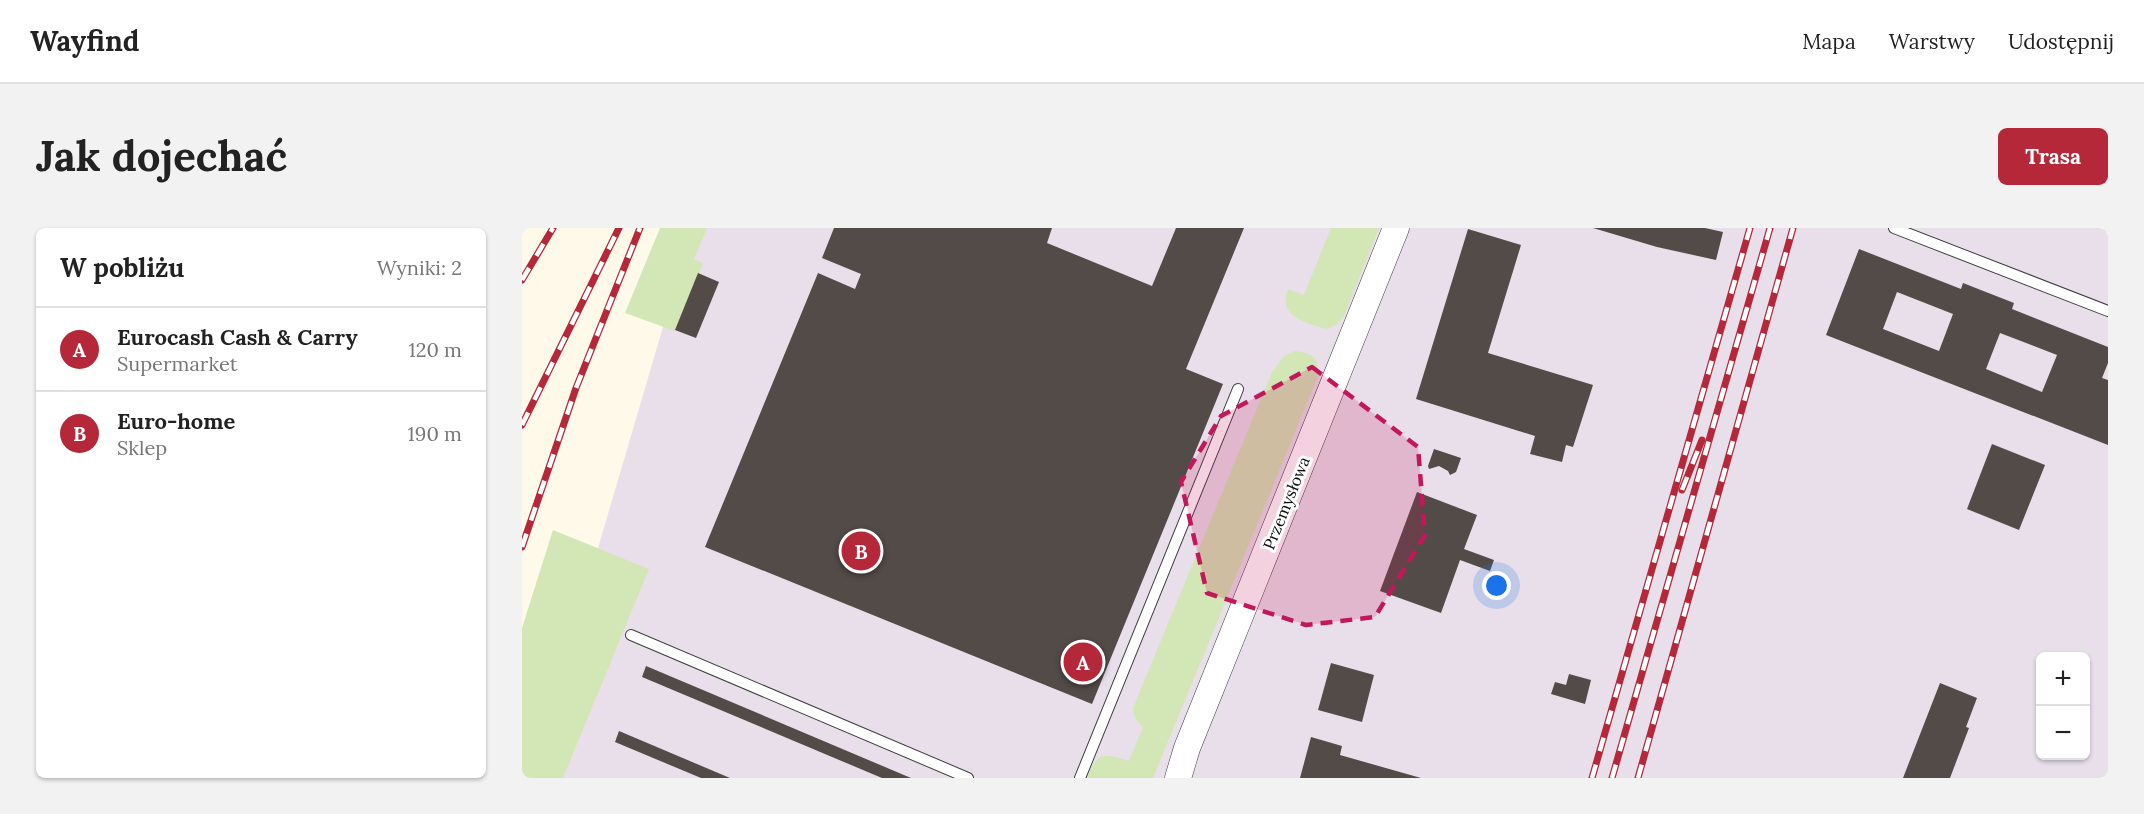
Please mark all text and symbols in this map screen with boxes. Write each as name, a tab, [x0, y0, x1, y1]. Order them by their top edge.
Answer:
text: Wayfind	[30, 23, 139, 59]
text: Mapa	[1802, 28, 1856, 55]
text: Warstwy	[1889, 28, 1975, 55]
text: Udostępnij	[2008, 28, 2114, 55]
button: Trasa	[1998, 128, 2108, 185]
text: Jak dojechać	[36, 129, 287, 183]
text: W pobliżu	[60, 251, 184, 284]
text: Wyniki: 2	[377, 255, 462, 280]
text: Eurocash Cash & Carry	[117, 323, 358, 351]
text: A	[73, 337, 86, 362]
text: 120 m	[408, 337, 462, 362]
text: Supermarket	[117, 351, 237, 376]
text: Euro-home	[117, 407, 235, 435]
text: B	[73, 421, 86, 446]
text: 190 m	[408, 421, 462, 446]
text: Sklep	[117, 435, 167, 460]
street label: Przemysłowa	[1258, 454, 1314, 552]
pin: B	[842, 528, 880, 574]
your location	[1482, 571, 1511, 600]
pin: A	[1064, 640, 1102, 684]
map controls	[2036, 652, 2090, 760]
button: +	[2036, 652, 2090, 706]
button: −	[2036, 706, 2090, 760]

